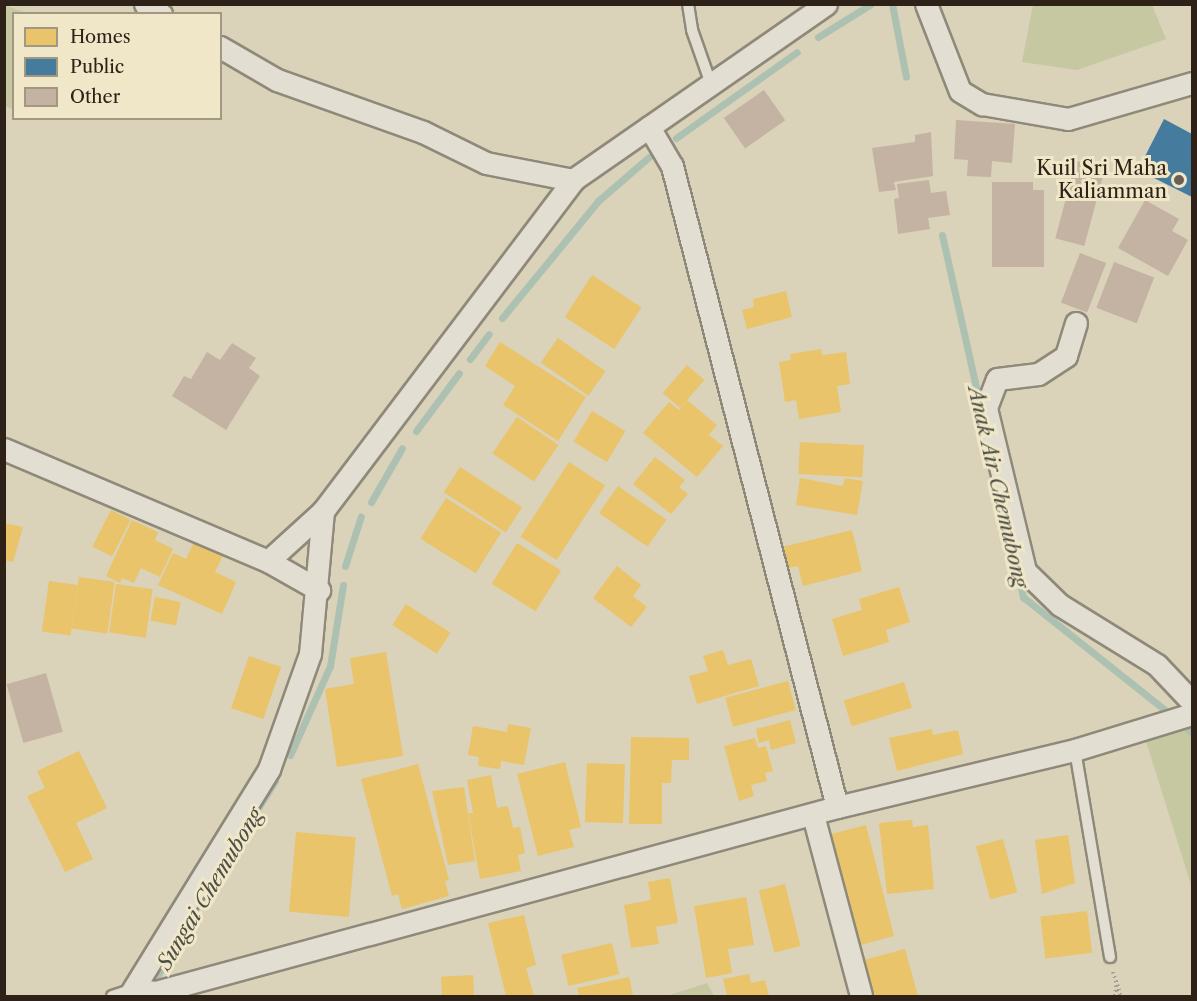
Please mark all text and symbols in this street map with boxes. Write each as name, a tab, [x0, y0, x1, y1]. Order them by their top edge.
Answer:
legend	[12, 12, 222, 120]
text: Homes	[70, 26, 131, 48]
text: Public	[70, 56, 124, 78]
text: Other	[70, 86, 120, 108]
place label: Kuil Sri Maha Kaliamman	[1036, 156, 1167, 203]
marker: Kuil Sri Maha Kaliamman	[1172, 173, 1186, 187]
water label: Anak Air Chemubong	[963, 384, 1033, 590]
water label: Sungai Chemubong	[152, 804, 268, 974]

